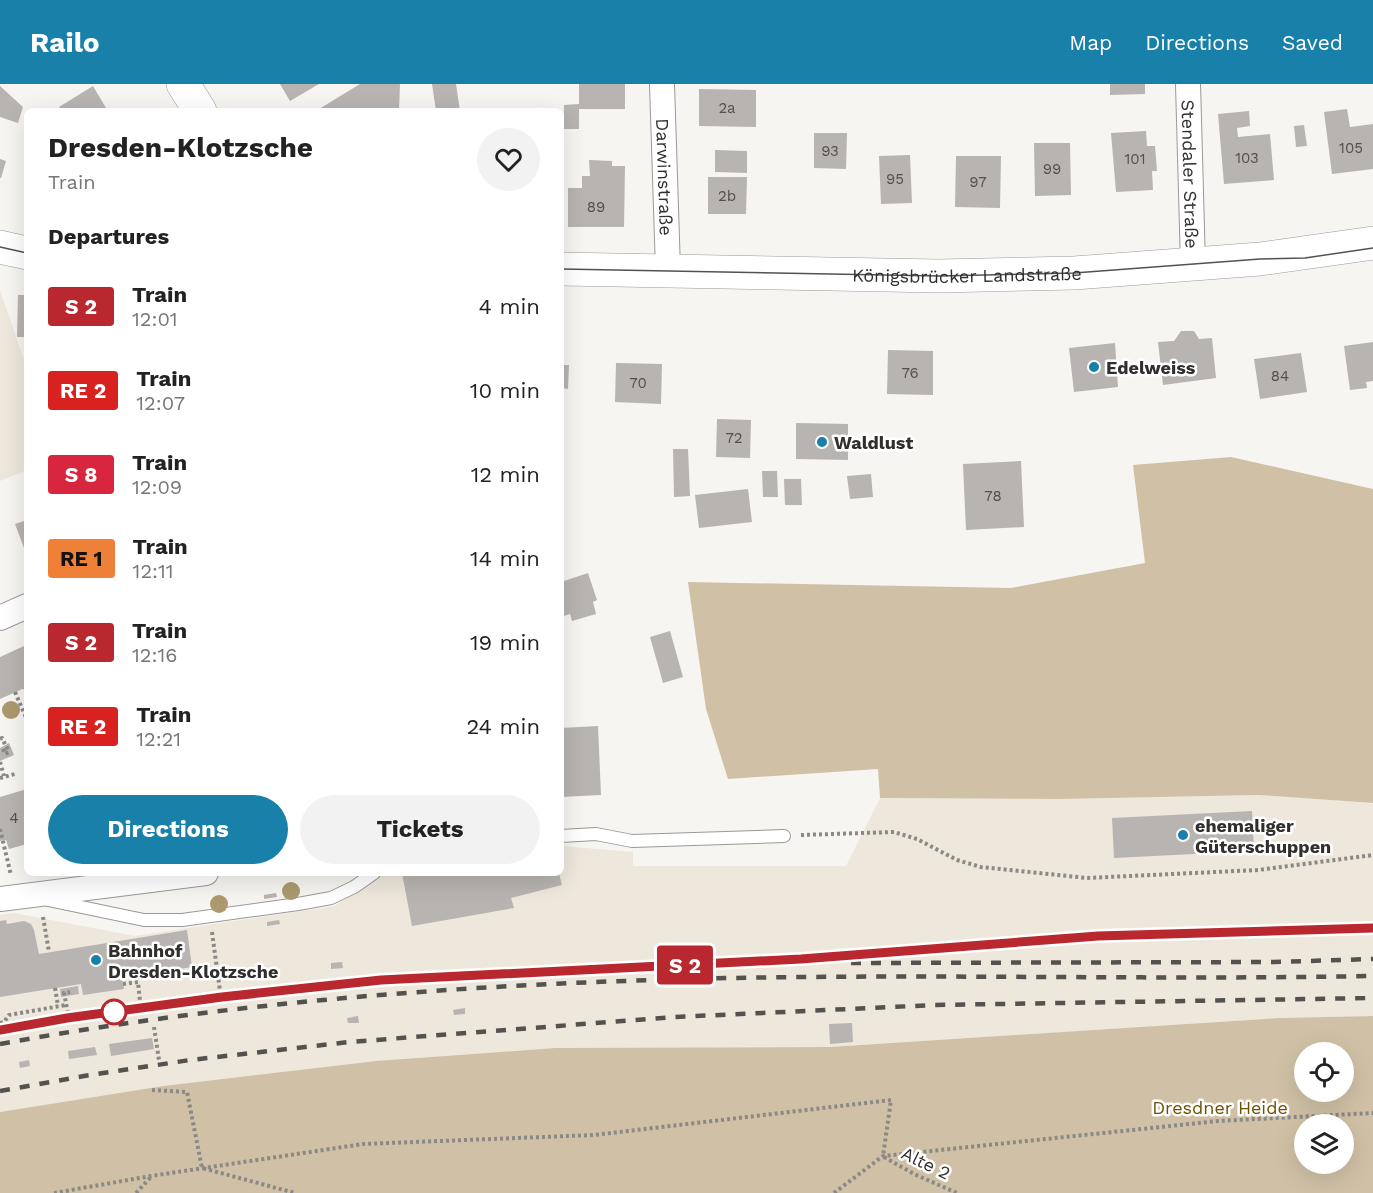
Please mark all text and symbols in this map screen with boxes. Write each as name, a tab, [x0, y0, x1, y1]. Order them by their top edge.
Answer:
text: Railo	[30, 26, 100, 59]
text: Map	[1069, 30, 1112, 55]
text: Directions	[1145, 30, 1249, 55]
text: Saved	[1282, 30, 1343, 55]
house number: 2a	[718, 99, 736, 117]
street label: Stendaler Straße	[1178, 99, 1203, 249]
street label: Darwinstraße	[653, 118, 677, 236]
button: heart	[477, 128, 540, 191]
text: Dresden-Klotzsche	[48, 131, 313, 164]
house number: 105	[1339, 139, 1363, 157]
house number: 93	[821, 142, 839, 160]
house number: 103	[1235, 149, 1259, 167]
house number: 101	[1124, 150, 1146, 168]
house number: 99	[1043, 160, 1061, 178]
text: Train	[48, 170, 96, 194]
house number: 95	[886, 170, 904, 188]
house number: 97	[969, 173, 987, 191]
house number: 2b	[718, 187, 736, 205]
house number: 89	[587, 198, 605, 216]
text: Departures	[48, 224, 169, 249]
street label: Königsbrücker Landstraße	[852, 262, 1082, 286]
text: Train	[132, 282, 187, 307]
text: S 2	[65, 294, 97, 319]
text: 4 min	[479, 294, 540, 319]
text: 12:01	[132, 307, 178, 331]
place label: Edelweiss	[1106, 357, 1196, 378]
marker: Edelweiss	[1087, 360, 1101, 374]
house number: 76	[901, 364, 919, 382]
text: Train	[136, 366, 191, 391]
house number: 84	[1271, 367, 1289, 385]
house number: 70	[629, 374, 647, 392]
text: RE 2	[60, 378, 106, 403]
text: 10 min	[470, 378, 540, 403]
text: 12:07	[136, 391, 185, 415]
house number: 72	[725, 429, 743, 447]
place label: Waldlust	[834, 432, 913, 453]
marker: Waldlust	[815, 435, 829, 449]
text: Train	[132, 450, 187, 475]
text: S 8	[65, 462, 97, 487]
text: 12 min	[471, 462, 540, 487]
text: 12:09	[132, 475, 182, 499]
house number: 78	[984, 487, 1002, 505]
text: Train	[133, 534, 188, 559]
text: RE 1	[60, 546, 103, 571]
text: 14 min	[470, 546, 540, 571]
text: 12:11	[133, 559, 174, 583]
text: Train	[132, 618, 187, 643]
text: S 2	[65, 630, 97, 655]
text: 19 min	[470, 630, 540, 655]
text: 12:16	[132, 643, 177, 667]
text: Train	[136, 702, 191, 727]
text: RE 2	[60, 714, 106, 739]
text: 24 min	[466, 714, 540, 739]
text: 12:21	[136, 727, 181, 751]
button: Directions	[48, 795, 288, 864]
button: Tickets	[300, 795, 540, 864]
house number: 4	[9, 809, 19, 827]
place label: ehemaliger Güterschuppen	[1195, 815, 1331, 857]
marker: ehemaliger Güterschuppen	[1176, 828, 1190, 842]
place label: Bahnhof Dresden-Klotzsche	[108, 940, 278, 982]
line badge: S 2	[650, 946, 720, 984]
marker: Bahnhof Dresden-Klotzsche	[89, 953, 103, 967]
text: S 2	[669, 953, 701, 978]
unlabelled marker	[101, 999, 127, 1025]
map controls	[1294, 1042, 1354, 1174]
button: locate	[1294, 1042, 1354, 1102]
park label: Dresdner Heide	[1152, 1097, 1288, 1118]
button: layers	[1294, 1114, 1354, 1174]
street label: Alte 2	[898, 1142, 954, 1184]

